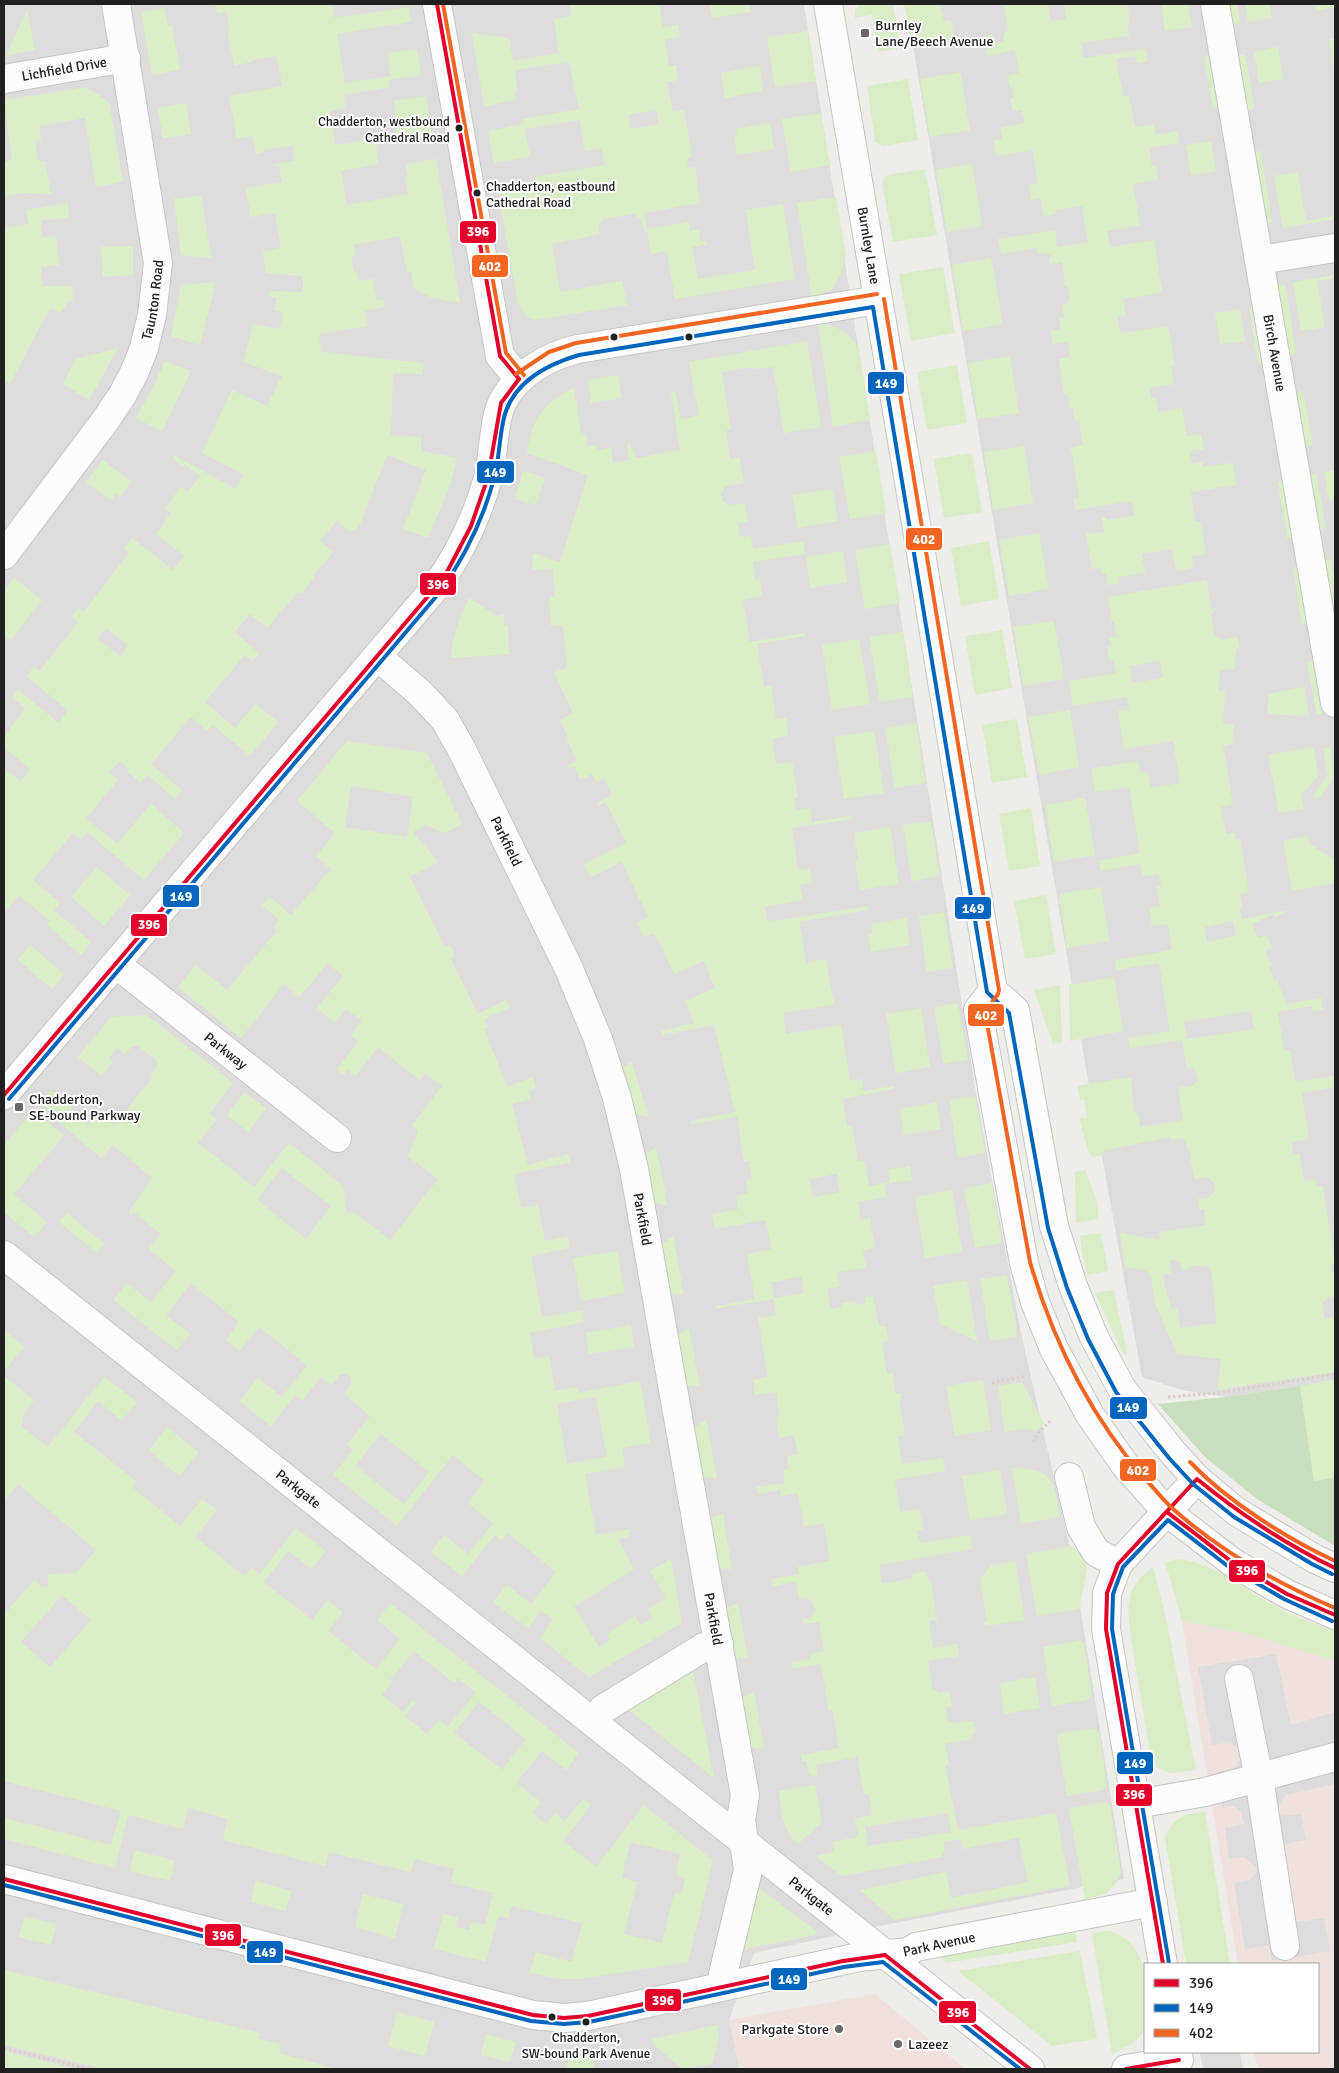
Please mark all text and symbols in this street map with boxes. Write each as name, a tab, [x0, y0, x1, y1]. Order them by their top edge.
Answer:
place label: Burnley Lane/Beech Avenue	[875, 17, 993, 50]
marker: Burnley Lane/Beech Avenue	[859, 27, 871, 39]
street label: Lichfield Drive	[20, 53, 108, 85]
place label: Chadderton, westbound Cathedral Road	[318, 114, 450, 146]
marker: Chadderton, westbound Cathedral Road	[454, 123, 464, 133]
place label: Chadderton, eastbound Cathedral Road	[486, 179, 616, 211]
marker: Chadderton, eastbound Cathedral Road	[472, 188, 482, 198]
street label: Burnley Lane	[854, 206, 883, 286]
line badge: 396	[459, 220, 497, 244]
text: 396	[467, 223, 490, 240]
line badge: 402	[471, 254, 509, 278]
text: 402	[479, 258, 501, 275]
street label: Taunton Road	[138, 259, 167, 342]
street label: Birch Avenue	[1259, 313, 1289, 393]
unlabelled marker	[609, 332, 619, 342]
unlabelled marker	[684, 332, 694, 342]
line badge: 149	[867, 371, 905, 395]
text: 149	[875, 375, 898, 392]
line badge: 149	[476, 460, 515, 484]
text: 149	[484, 464, 507, 481]
line badge: 402	[905, 527, 943, 551]
text: 402	[913, 531, 935, 548]
line badge: 396	[419, 572, 457, 596]
text: 396	[427, 576, 450, 593]
street label: Parkfield	[487, 814, 525, 869]
line badge: 149	[162, 884, 200, 908]
text: 149	[170, 888, 193, 905]
line badge: 149	[954, 896, 992, 920]
text: 149	[962, 900, 985, 917]
line badge: 396	[130, 913, 168, 937]
text: 396	[138, 916, 161, 933]
line badge: 402	[967, 1003, 1005, 1027]
text: 402	[975, 1007, 997, 1024]
street label: Parkway	[201, 1029, 251, 1074]
place label: Chadderton, SE-bound Parkway	[29, 1091, 141, 1124]
marker: Chadderton, SE-bound Parkway	[13, 1101, 25, 1113]
street label: Parkfield	[629, 1191, 655, 1247]
line badge: 149	[1109, 1396, 1148, 1420]
text: 149	[1117, 1399, 1140, 1416]
line badge: 402	[1119, 1458, 1157, 1482]
text: 402	[1127, 1462, 1149, 1479]
street label: Parkgate	[272, 1466, 324, 1512]
line badge: 396	[1228, 1559, 1266, 1583]
text: 396	[1236, 1562, 1259, 1579]
street label: Parkfield	[700, 1591, 726, 1647]
line badge: 149	[1116, 1751, 1154, 1775]
text: 149	[1124, 1755, 1147, 1772]
line badge: 396	[1115, 1783, 1153, 1807]
text: 396	[1123, 1786, 1146, 1803]
street label: Parkgate	[785, 1873, 837, 1919]
line badge: 396	[204, 1923, 242, 1947]
text: 396	[212, 1927, 235, 1944]
street label: Park Avenue	[901, 1929, 977, 1960]
line badge: 149	[246, 1940, 284, 1964]
text: 149	[254, 1944, 277, 1961]
legend	[1144, 1963, 1319, 2053]
line badge: 149	[770, 1967, 808, 1991]
text: 149	[778, 1971, 801, 1988]
text: 396	[1189, 1974, 1213, 1992]
line badge: 396	[644, 1988, 682, 2012]
text: 396	[652, 1992, 675, 2009]
text: 149	[1189, 1999, 1213, 2017]
line badge: 396	[938, 2000, 977, 2024]
text: 396	[947, 2004, 970, 2021]
unlabelled marker	[547, 2012, 557, 2022]
marker: Chadderton, SW-bound Park Avenue	[581, 2017, 591, 2027]
place label: Parkgate Store	[741, 2021, 829, 2038]
marker: Parkgate Store	[833, 2023, 845, 2035]
text: 402	[1189, 2024, 1213, 2042]
place label: Chadderton, SW-bound Park Avenue	[522, 2030, 650, 2062]
place label: Lazeez	[908, 2036, 949, 2053]
marker: Lazeez	[892, 2038, 904, 2050]

